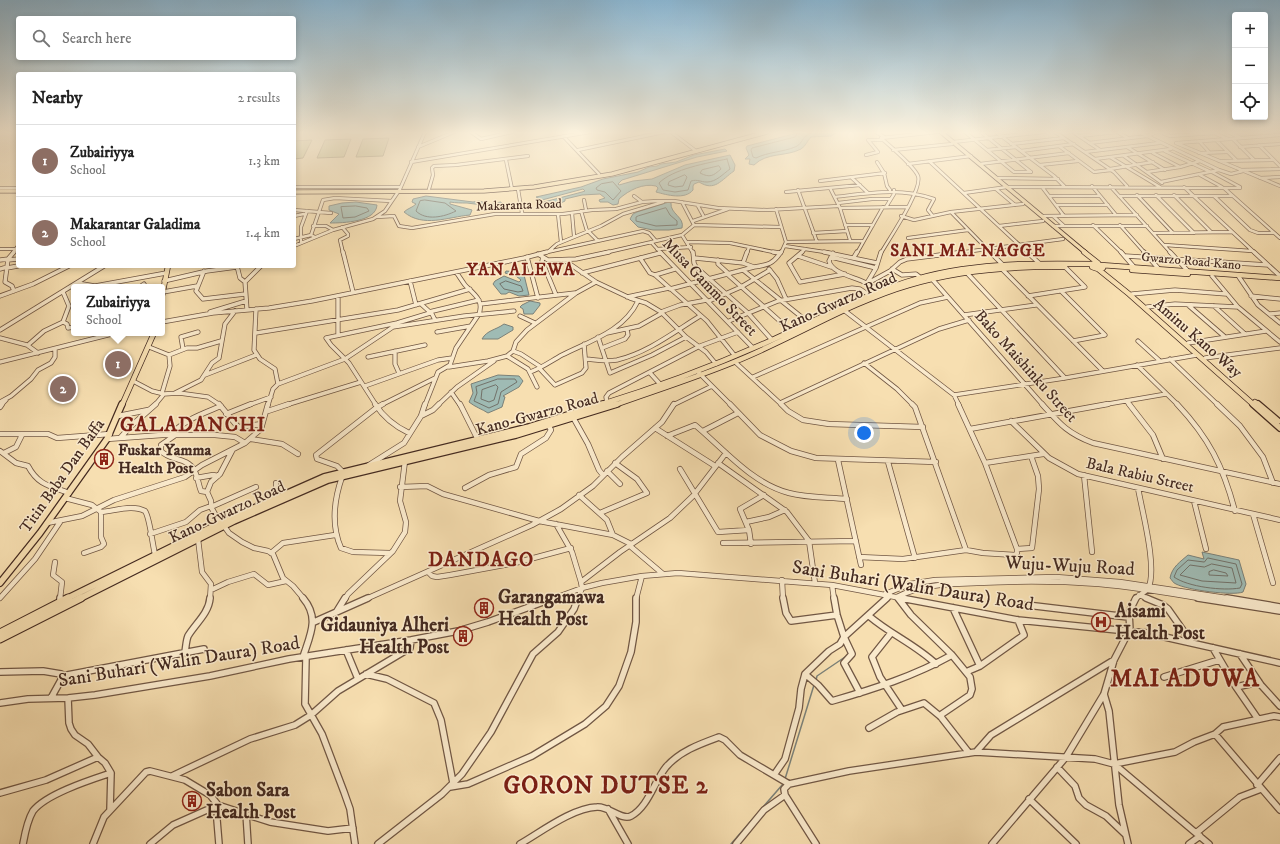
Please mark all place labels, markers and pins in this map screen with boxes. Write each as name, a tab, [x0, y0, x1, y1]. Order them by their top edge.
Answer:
pin: 1	[105, 349, 131, 379]
pin: 2	[50, 374, 76, 404]
place label: Fuskar Yamma Health Post	[118, 440, 212, 478]
building icon: Fuskar Yamma Health Post	[93, 448, 115, 470]
place label: Garangamawa Health Post	[498, 586, 605, 631]
building icon: Garangamawa Health Post	[473, 597, 495, 619]
place label: Aisami Health Post	[1114, 600, 1206, 645]
hospital icon: Aisami Health Post	[1090, 611, 1112, 633]
place label: Gidauniya Alheri Health Post	[321, 614, 450, 659]
building icon: Gidauniya Alheri Health Post	[452, 625, 474, 647]
place label: Sabon Sara Health Post	[206, 779, 297, 824]
building icon: Sabon Sara Health Post	[181, 790, 203, 812]

